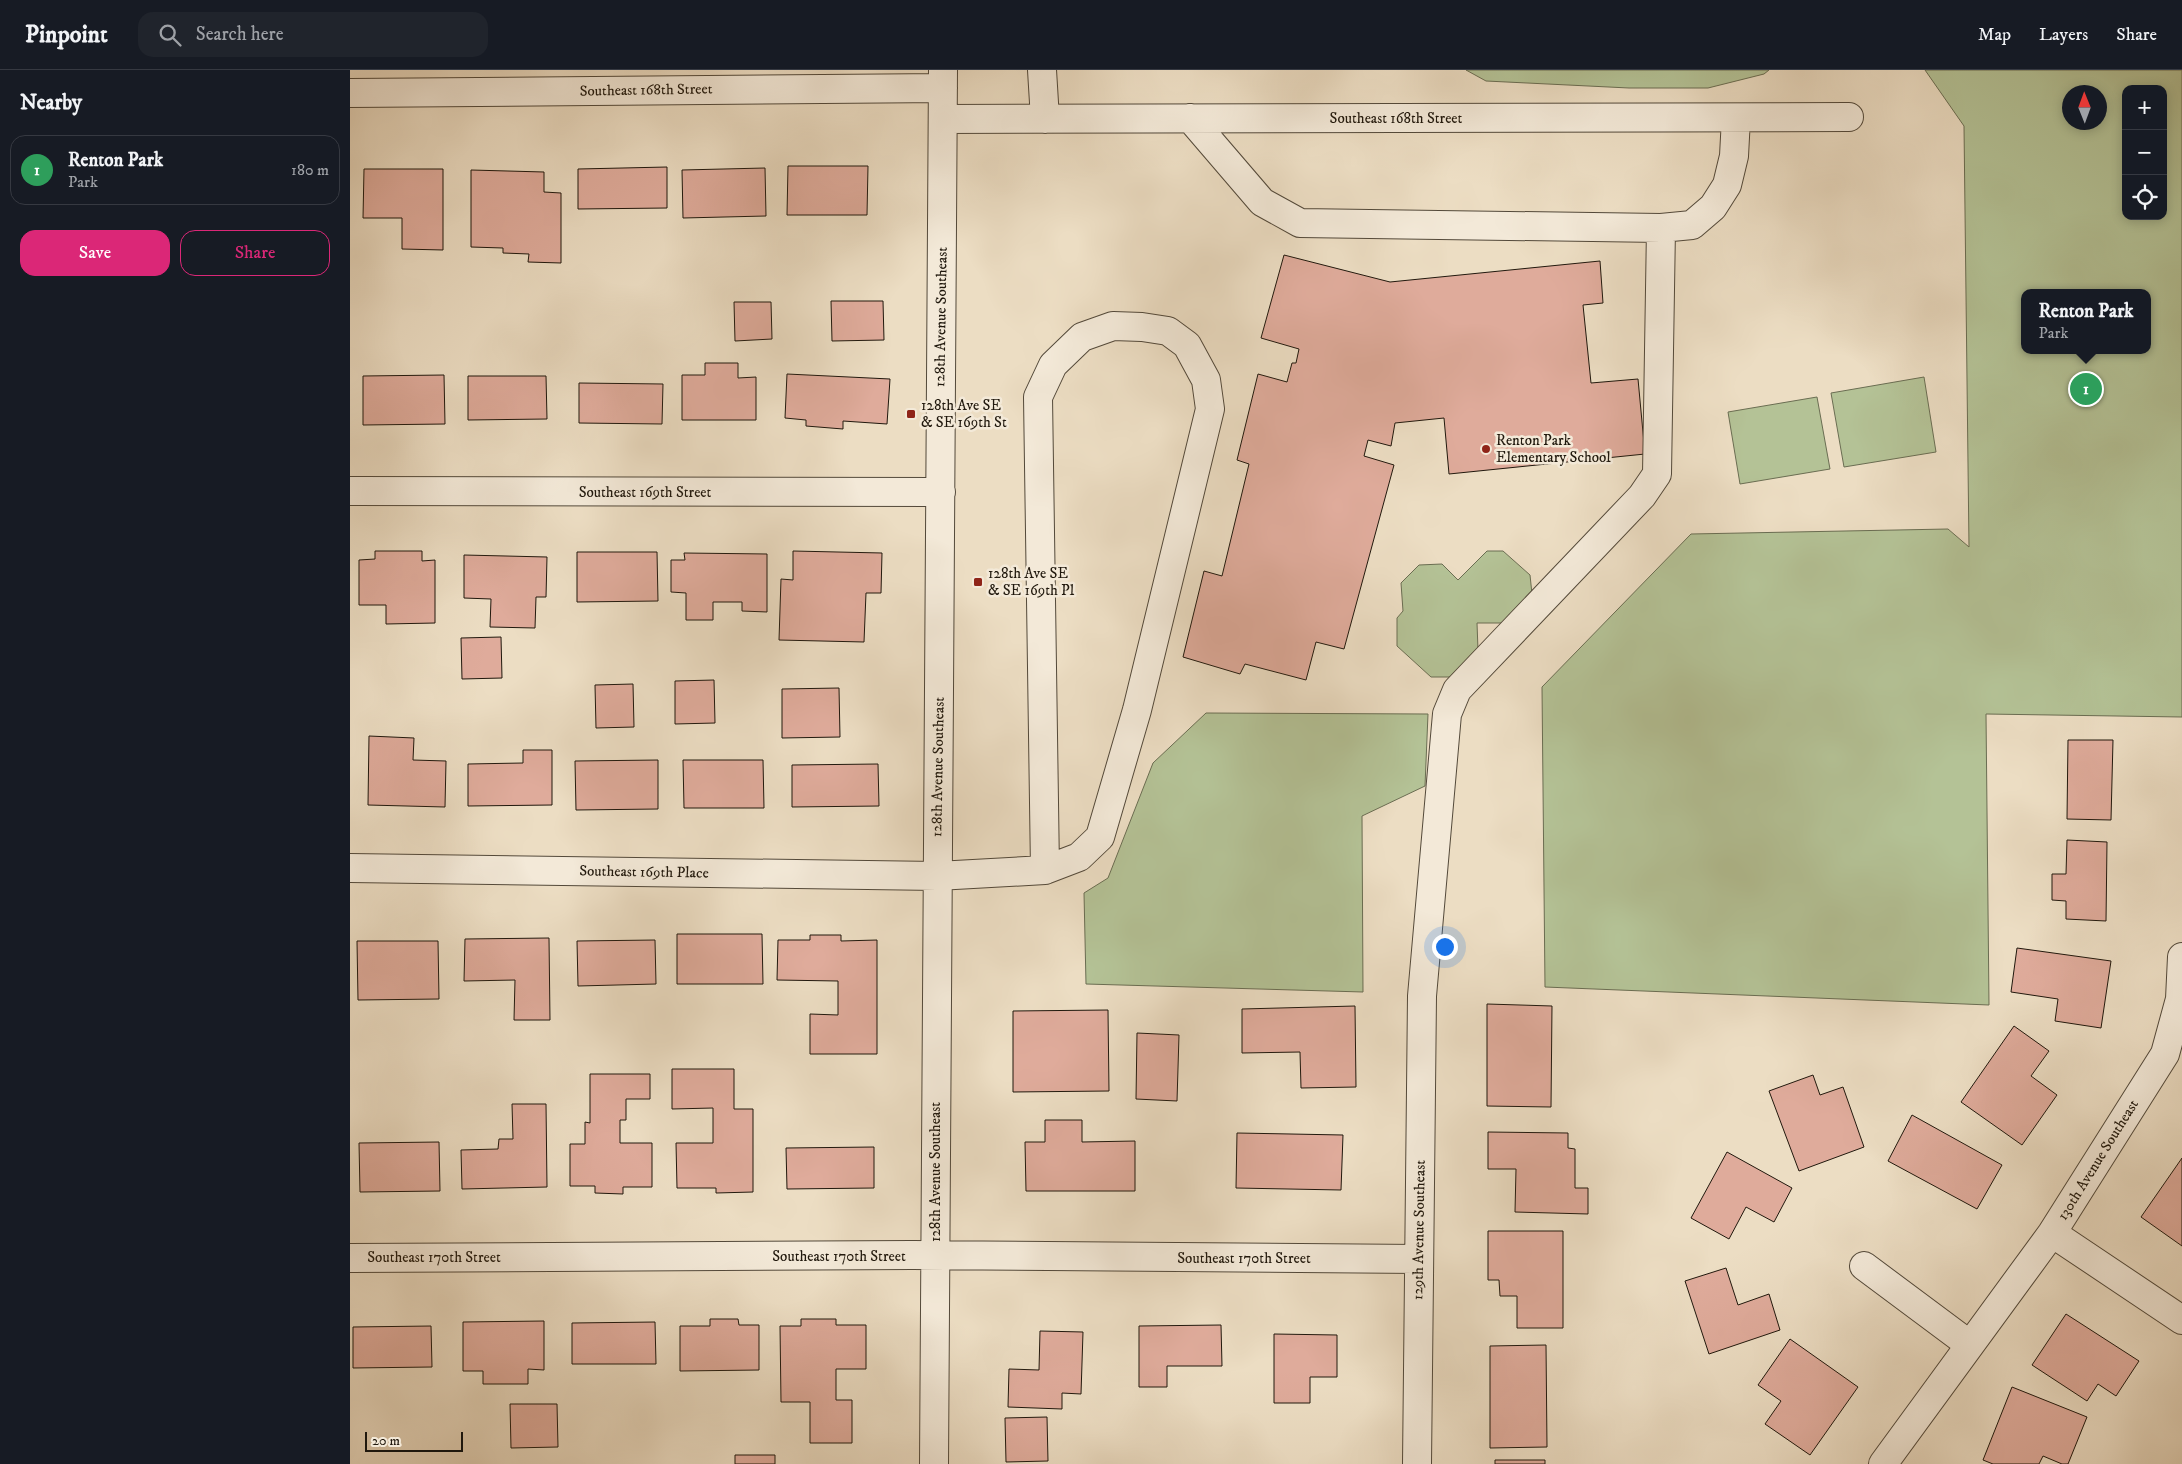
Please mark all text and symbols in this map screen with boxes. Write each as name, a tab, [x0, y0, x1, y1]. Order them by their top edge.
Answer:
search box	[138, 12, 488, 57]
text: Pinpoint	[25, 20, 108, 50]
icon: search	[156, 21, 184, 49]
text: Search here	[196, 23, 284, 46]
text: Map	[1978, 24, 2011, 46]
text: Layers	[2039, 24, 2088, 46]
text: Share	[2116, 24, 2157, 46]
street label: Southeast 168th Street	[579, 79, 713, 101]
north arrow	[2062, 85, 2107, 130]
map controls	[2122, 85, 2167, 220]
button: +	[2122, 85, 2167, 130]
text: Nearby	[20, 90, 82, 116]
street label: Southeast 168th Street	[1330, 109, 1463, 128]
button: −	[2122, 130, 2167, 175]
text: Renton Park	[68, 149, 163, 172]
text: 1	[34, 160, 40, 180]
text: 180 m	[291, 160, 329, 180]
text: Park	[68, 172, 98, 192]
button: locate	[2122, 175, 2167, 220]
button: Save	[20, 230, 170, 276]
button: Share	[180, 230, 330, 276]
street label: 128th Avenue Southeast	[930, 247, 952, 387]
popup	[2021, 289, 2151, 354]
text: Renton Park	[2038, 300, 2134, 323]
text: Park	[2038, 323, 2068, 343]
pin: 1	[2070, 370, 2102, 408]
place label: 128th Ave SE & SE 169th St	[921, 396, 1007, 432]
marker: 128th Ave SE & SE 169th St	[905, 408, 917, 420]
place label: Renton Park Elementary School	[1496, 431, 1611, 467]
marker: Renton Park Elementary School	[1480, 443, 1492, 455]
street label: Southeast 169th Street	[579, 483, 712, 502]
place label: 128th Ave SE & SE 169th Pl	[988, 564, 1075, 600]
marker: 128th Ave SE & SE 169th Pl	[972, 576, 984, 588]
street label: 128th Avenue Southeast	[927, 697, 949, 837]
street label: Southeast 169th Place	[579, 861, 709, 883]
your location	[1432, 934, 1458, 960]
street label: 130th Avenue Southeast	[2053, 1096, 2143, 1224]
street label: 128th Avenue Southeast	[926, 1102, 945, 1242]
street label: 129th Avenue Southeast	[1408, 1160, 1430, 1300]
street label: Southeast 170th Street	[772, 1247, 906, 1266]
street label: Southeast 170th Street	[367, 1248, 501, 1267]
street label: Southeast 170th Street	[1177, 1249, 1311, 1268]
scale bar	[365, 1429, 462, 1452]
text: 20 m	[372, 1432, 400, 1450]

